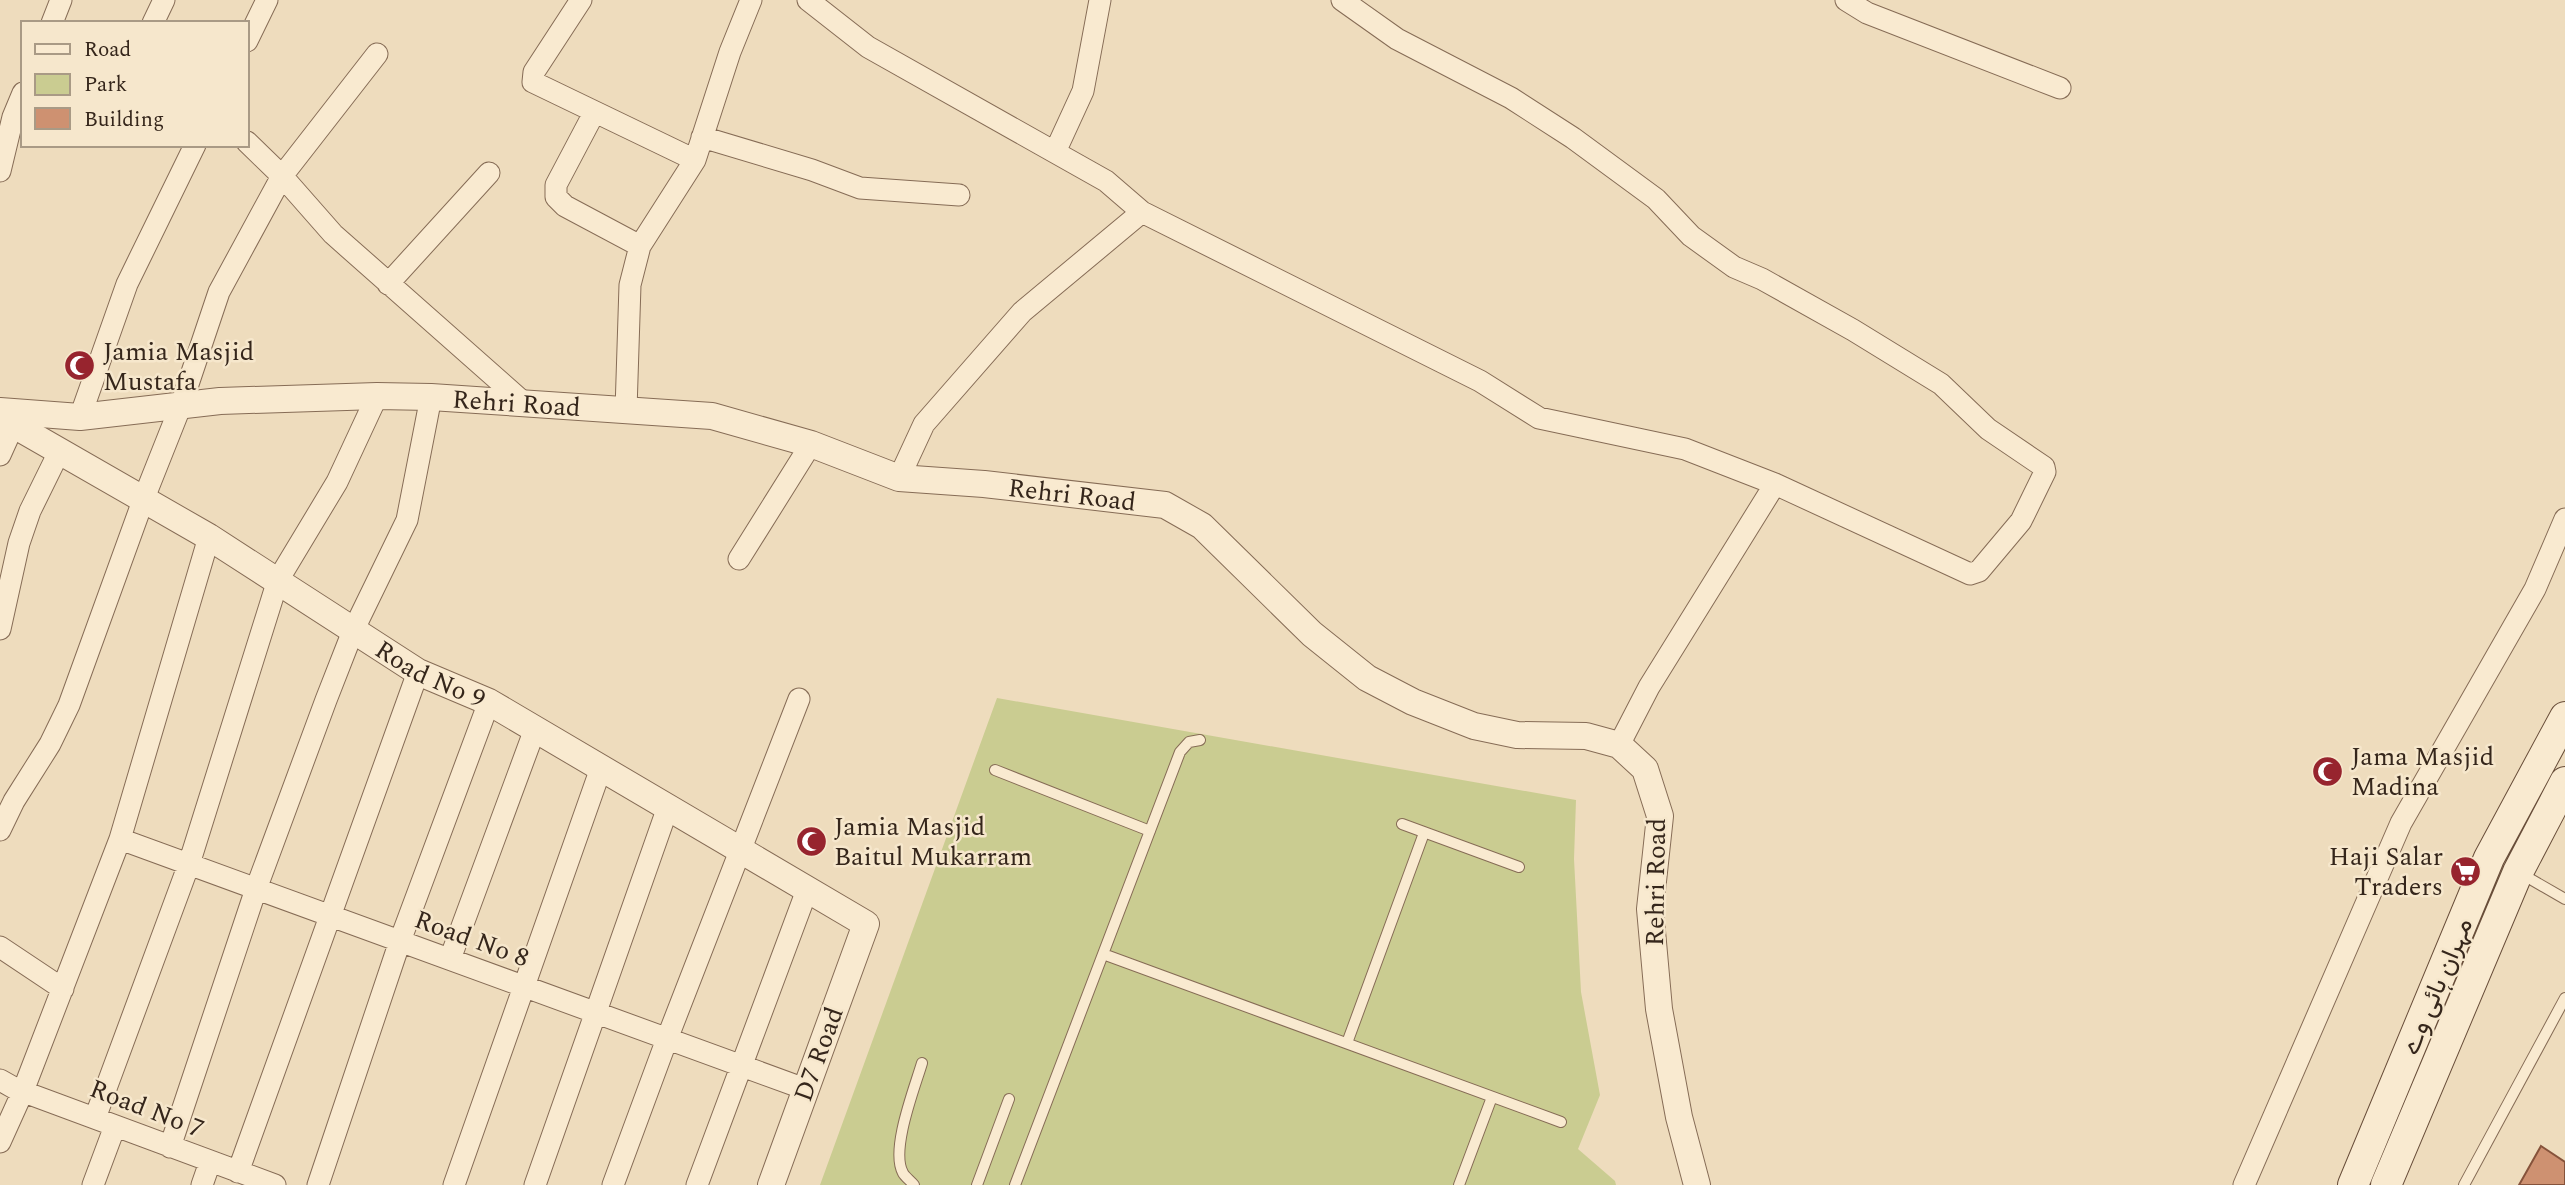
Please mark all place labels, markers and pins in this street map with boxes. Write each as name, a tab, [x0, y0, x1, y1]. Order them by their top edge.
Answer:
place label: Jamia Masjid Mustafa	[103, 332, 254, 402]
mosque icon: Jamia Masjid Mustafa	[63, 349, 97, 383]
place label: Jama Masjid Madina	[2351, 737, 2494, 807]
mosque icon: Jama Masjid Madina	[2311, 754, 2345, 788]
place label: Jamia Masjid Baitul Mukarram	[834, 807, 1032, 877]
mosque icon: Jamia Masjid Baitul Mukarram	[794, 824, 828, 858]
place label: Haji Salar Traders	[2329, 837, 2443, 907]
supermarket icon: Haji Salar Traders	[2449, 854, 2483, 888]

